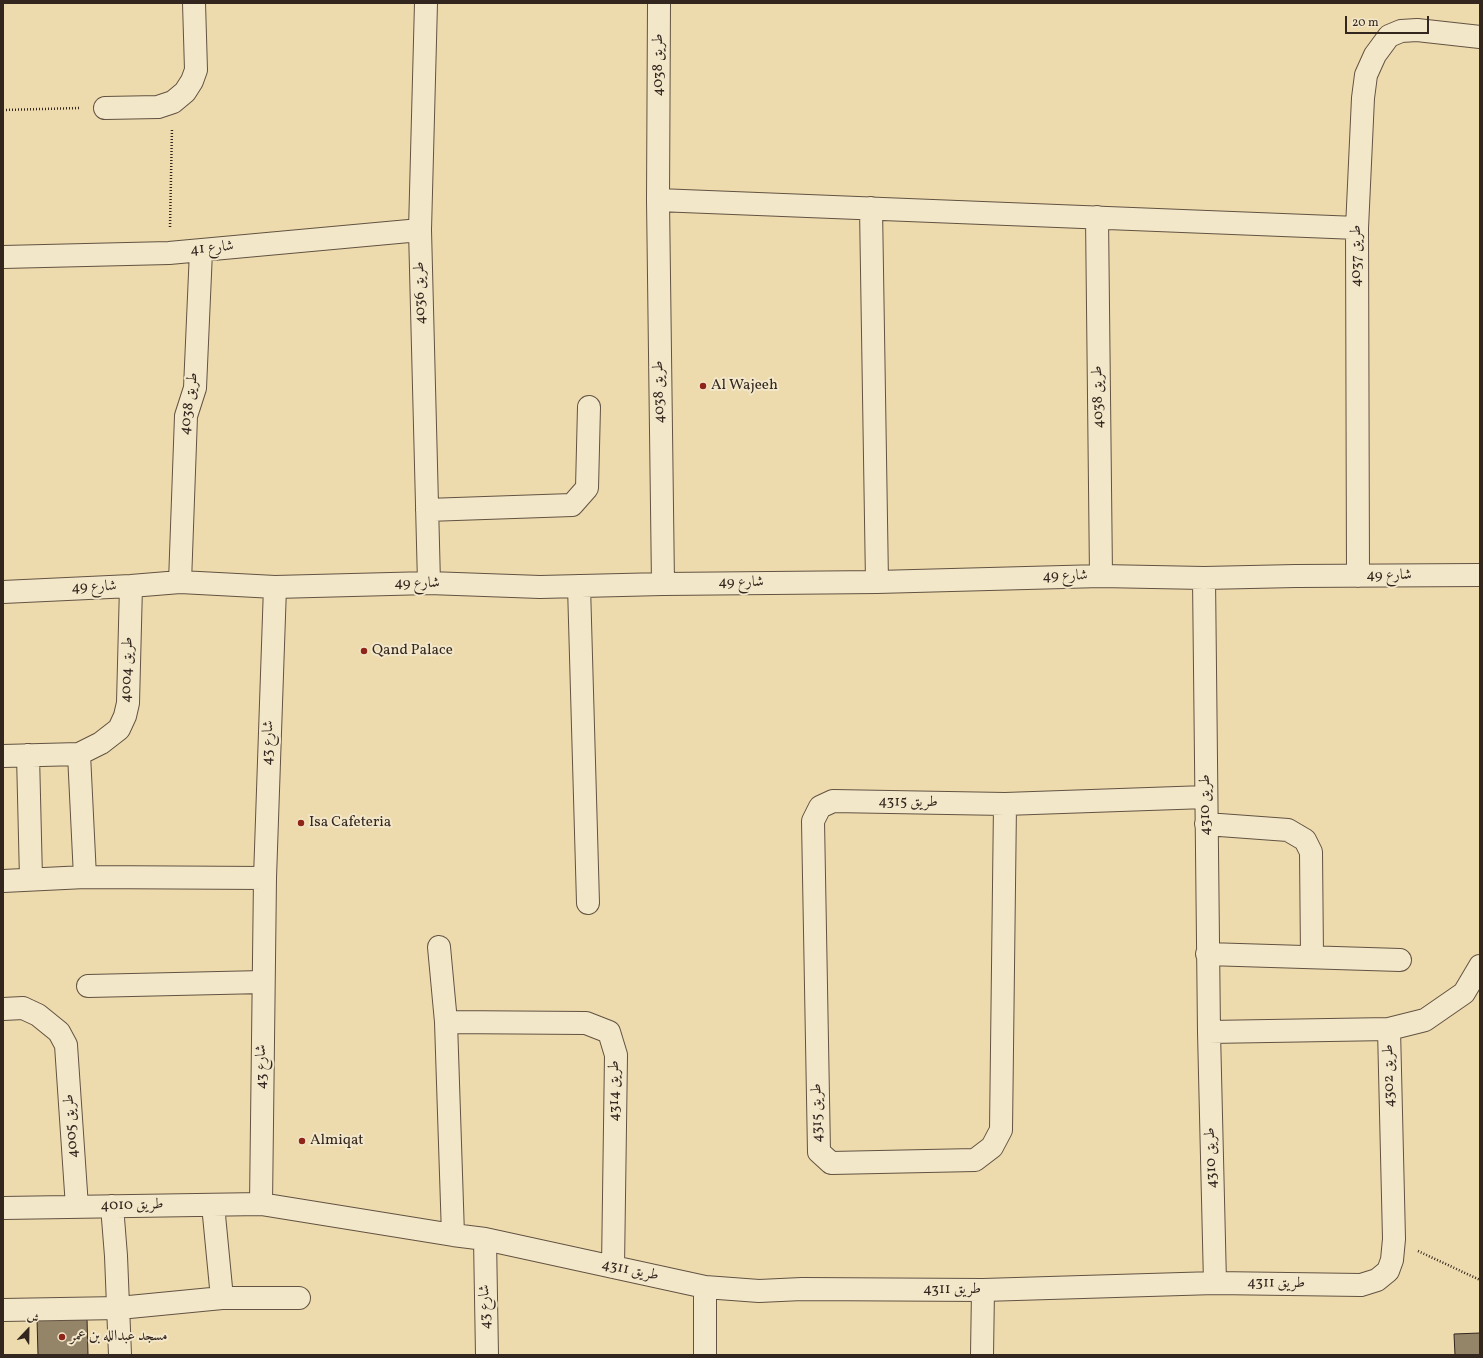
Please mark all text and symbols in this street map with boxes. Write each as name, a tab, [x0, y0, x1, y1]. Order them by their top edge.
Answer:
scale bar	[1347, 8, 1431, 34]
text: 20 m	[1352, 15, 1379, 31]
street label: طريق 4038	[650, 33, 668, 97]
street label: طريق 4037	[1348, 225, 1366, 287]
street label: شارع 41	[189, 238, 235, 260]
street label: طريق 4036	[411, 261, 431, 325]
street label: طريق 4038	[650, 360, 670, 424]
street label: طريق 4038	[1089, 365, 1109, 429]
street label: طريق 4038	[177, 372, 203, 436]
place label: Al Wajeeh	[711, 377, 778, 395]
marker: Al Wajeeh	[698, 381, 708, 391]
street label: شارع 49	[1366, 567, 1412, 585]
street label: شارع 49	[1042, 568, 1088, 586]
street label: شارع 49	[718, 574, 764, 592]
street label: شارع 49	[394, 575, 440, 593]
street label: شارع 49	[71, 578, 117, 598]
street label: طريق 4004	[118, 637, 138, 703]
place label: Qand Palace	[372, 642, 453, 660]
marker: Qand Palace	[359, 646, 369, 656]
street label: شارع 43	[259, 720, 279, 766]
street label: طريق 4310	[1197, 774, 1215, 836]
street label: طريق 4315	[878, 793, 938, 813]
place label: Isa Cafeteria	[309, 814, 391, 832]
marker: Isa Cafeteria	[296, 818, 306, 828]
street label: شارع 43	[253, 1044, 271, 1090]
street label: طريق 4302	[1380, 1044, 1400, 1108]
street label: طريق 4314	[606, 1060, 624, 1122]
street label: طريق 4315	[808, 1083, 828, 1143]
street label: طريق 4005	[61, 1093, 83, 1159]
street label: طريق 4310	[1202, 1127, 1222, 1189]
place label: Almiqat	[310, 1132, 364, 1150]
marker: Almiqat	[297, 1136, 307, 1146]
street label: طريق 4010	[100, 1196, 164, 1216]
street label: طريق 4311	[600, 1256, 660, 1286]
street label: طريق 4311	[1247, 1274, 1305, 1294]
street label: طريق 4311	[923, 1281, 981, 1299]
street label: شارع 43	[477, 1284, 495, 1330]
text: ش	[25, 1309, 41, 1327]
north arrow	[8, 1310, 48, 1350]
place label: مسجد عبدالله بن عمر	[70, 1328, 168, 1346]
marker: مسجد عبدالله بن عمر	[57, 1332, 67, 1342]

